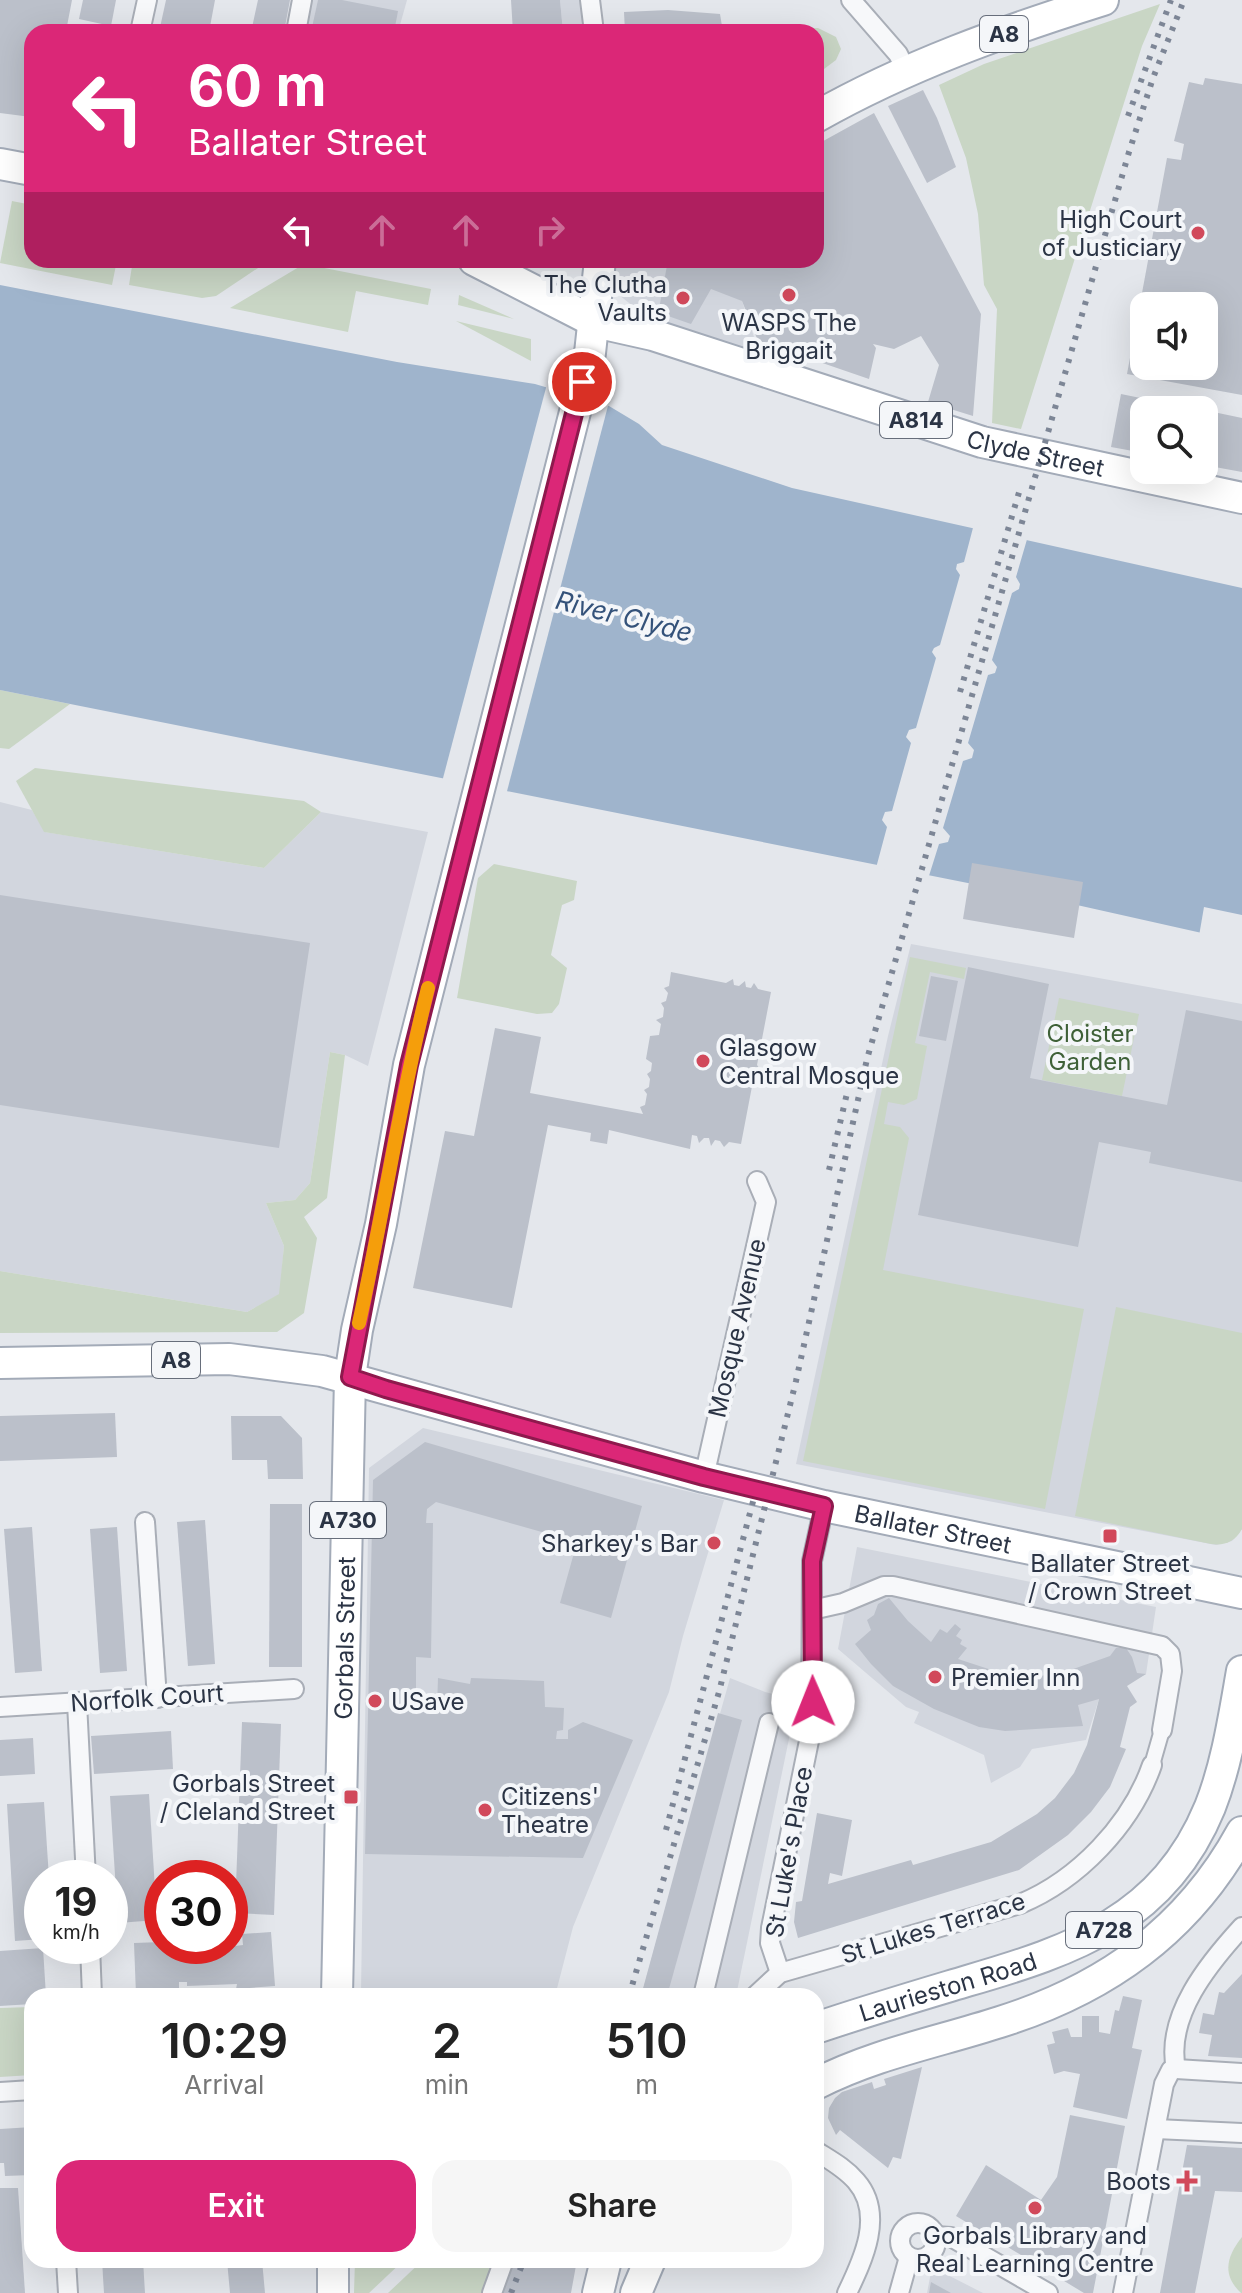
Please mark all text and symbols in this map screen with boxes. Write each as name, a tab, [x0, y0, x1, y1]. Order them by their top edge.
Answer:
road number: A8	[980, 16, 1028, 52]
text: 60 m	[188, 52, 327, 120]
icon: left	[56, 56, 160, 160]
text: Ballater Street	[188, 120, 427, 164]
place label: High Court of Justiciary	[1042, 205, 1182, 262]
icon: left	[276, 208, 320, 252]
icon: ahead	[360, 208, 404, 252]
icon: ahead	[444, 208, 488, 252]
icon: right	[528, 208, 572, 252]
marker: High Court of Justiciary	[1189, 224, 1207, 242]
place label: The Clutha Vaults	[544, 270, 667, 327]
marker: WASPS The Briggait	[780, 286, 798, 304]
marker: The Clutha Vaults	[674, 289, 692, 307]
map controls	[1130, 292, 1218, 484]
button: sound	[1130, 292, 1218, 380]
place label: WASPS The Briggait	[721, 308, 857, 365]
pin	[548, 348, 616, 416]
icon: arrive	[560, 360, 604, 404]
button: search	[1130, 396, 1218, 484]
road number: A814	[880, 402, 952, 438]
street label: Clyde Street	[963, 424, 1107, 482]
water label: River Clyde	[553, 584, 695, 648]
park label: Cloister Garden	[1047, 1019, 1133, 1076]
place label: Glasgow Central Mosque	[719, 1033, 899, 1090]
marker: Glasgow Central Mosque	[694, 1052, 712, 1070]
street label: Mosque Avenue	[702, 1236, 772, 1420]
road number: A8	[152, 1342, 200, 1378]
street label: Ballater Street	[852, 1498, 1014, 1559]
road number: A730	[310, 1502, 386, 1538]
marker: Ballater Street / Crown Street	[1101, 1527, 1119, 1545]
place label: Sharkey's Bar	[541, 1529, 698, 1558]
marker: Sharkey's Bar	[705, 1534, 723, 1552]
place label: Ballater Street / Crown Street	[1028, 1549, 1192, 1606]
street label: Gorbals Street	[328, 1556, 361, 1720]
position arrow	[771, 1660, 855, 1744]
place label: Premier Inn	[951, 1663, 1080, 1692]
marker: Premier Inn	[926, 1668, 944, 1686]
street label: Norfolk Court	[69, 1678, 225, 1718]
place label: USave	[391, 1687, 464, 1716]
marker: USave	[366, 1692, 384, 1710]
street label: St Luke's Place	[760, 1764, 818, 1940]
place label: Gorbals Street / Cleland Street	[160, 1769, 335, 1826]
place label: Citizens' Theatre	[501, 1782, 599, 1839]
marker: Gorbals Street / Cleland Street	[342, 1788, 360, 1806]
marker: Citizens' Theatre	[476, 1801, 494, 1819]
speed limit sign: 30	[144, 1860, 248, 1964]
text: 19	[54, 1877, 98, 1926]
street label: St Lukes Terrace	[837, 1886, 1029, 1970]
road number: A728	[1066, 1912, 1142, 1948]
text: km/h	[52, 1920, 100, 1944]
street label: Laurieston Road	[855, 1946, 1040, 2027]
text: 10:29	[160, 2011, 288, 2070]
text: 2	[432, 2011, 462, 2070]
text: 510	[605, 2011, 688, 2070]
text: Arrival	[184, 2069, 264, 2100]
text: min	[425, 2069, 469, 2100]
text: m	[635, 2069, 658, 2100]
button: Exit	[56, 2160, 416, 2252]
button: Share	[432, 2160, 792, 2252]
place label: Boots	[1106, 2167, 1171, 2196]
marker: Boots	[1178, 2172, 1196, 2190]
marker: Gorbals Library and Real Learning Centre	[1026, 2199, 1044, 2217]
place label: Gorbals Library and Real Learning Centre	[916, 2221, 1154, 2278]

